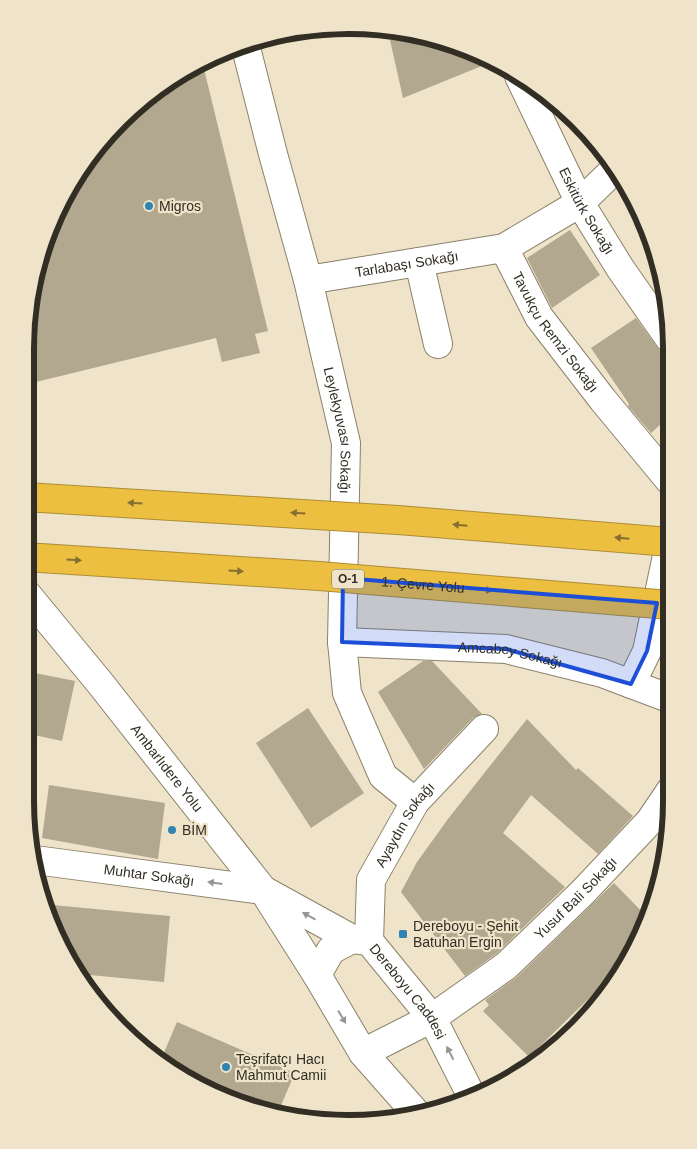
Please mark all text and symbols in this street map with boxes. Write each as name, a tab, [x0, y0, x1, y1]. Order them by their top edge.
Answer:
street label: Eskitürk Sokağı	[556, 165, 618, 257]
place label: Migros	[159, 198, 201, 214]
marker: Migros	[143, 200, 155, 212]
street label: Tarlabaşı Sokağı	[354, 248, 459, 280]
street label: Tavukçu Remzi Sokağı	[509, 269, 602, 395]
street label: Leylekyuvası Sokağı	[321, 365, 354, 494]
one-way arrow	[127, 499, 143, 507]
one-way arrow	[289, 509, 305, 517]
one-way arrow	[451, 521, 467, 529]
one-way arrow	[613, 534, 629, 542]
one-way arrow	[66, 556, 82, 564]
one-way arrow	[228, 567, 244, 575]
road number: O-1	[332, 570, 364, 588]
street label: 1. Çevre Yolu	[381, 573, 465, 596]
one-way arrow	[478, 586, 494, 594]
street label: Amcabey Sokağı	[458, 639, 564, 671]
street label: Ambarlıdere Yolu	[128, 721, 206, 815]
street label: Ayaydın Sokağı	[372, 779, 438, 870]
place label: BİM	[182, 821, 207, 838]
marker: BİM	[166, 824, 178, 836]
street label: Yusuf Bali Sokağı	[531, 854, 620, 942]
street label: Muhtar Sokağı	[103, 861, 195, 889]
one-way arrow	[207, 879, 223, 887]
one-way arrow	[302, 911, 316, 920]
place label: Dereboyu - Şehit Batuhan Ergin	[413, 918, 518, 950]
marker: Dereboyu - Şehit Batuhan Ergin	[397, 928, 409, 940]
street label: Dereboyu Caddesi	[367, 940, 449, 1042]
one-way arrow	[337, 1010, 346, 1024]
one-way arrow	[446, 1046, 454, 1060]
place label: Teşrifatçı Hacı Mahmut Camii	[236, 1051, 326, 1083]
marker: Teşrifatçı Hacı Mahmut Camii	[220, 1061, 232, 1073]

